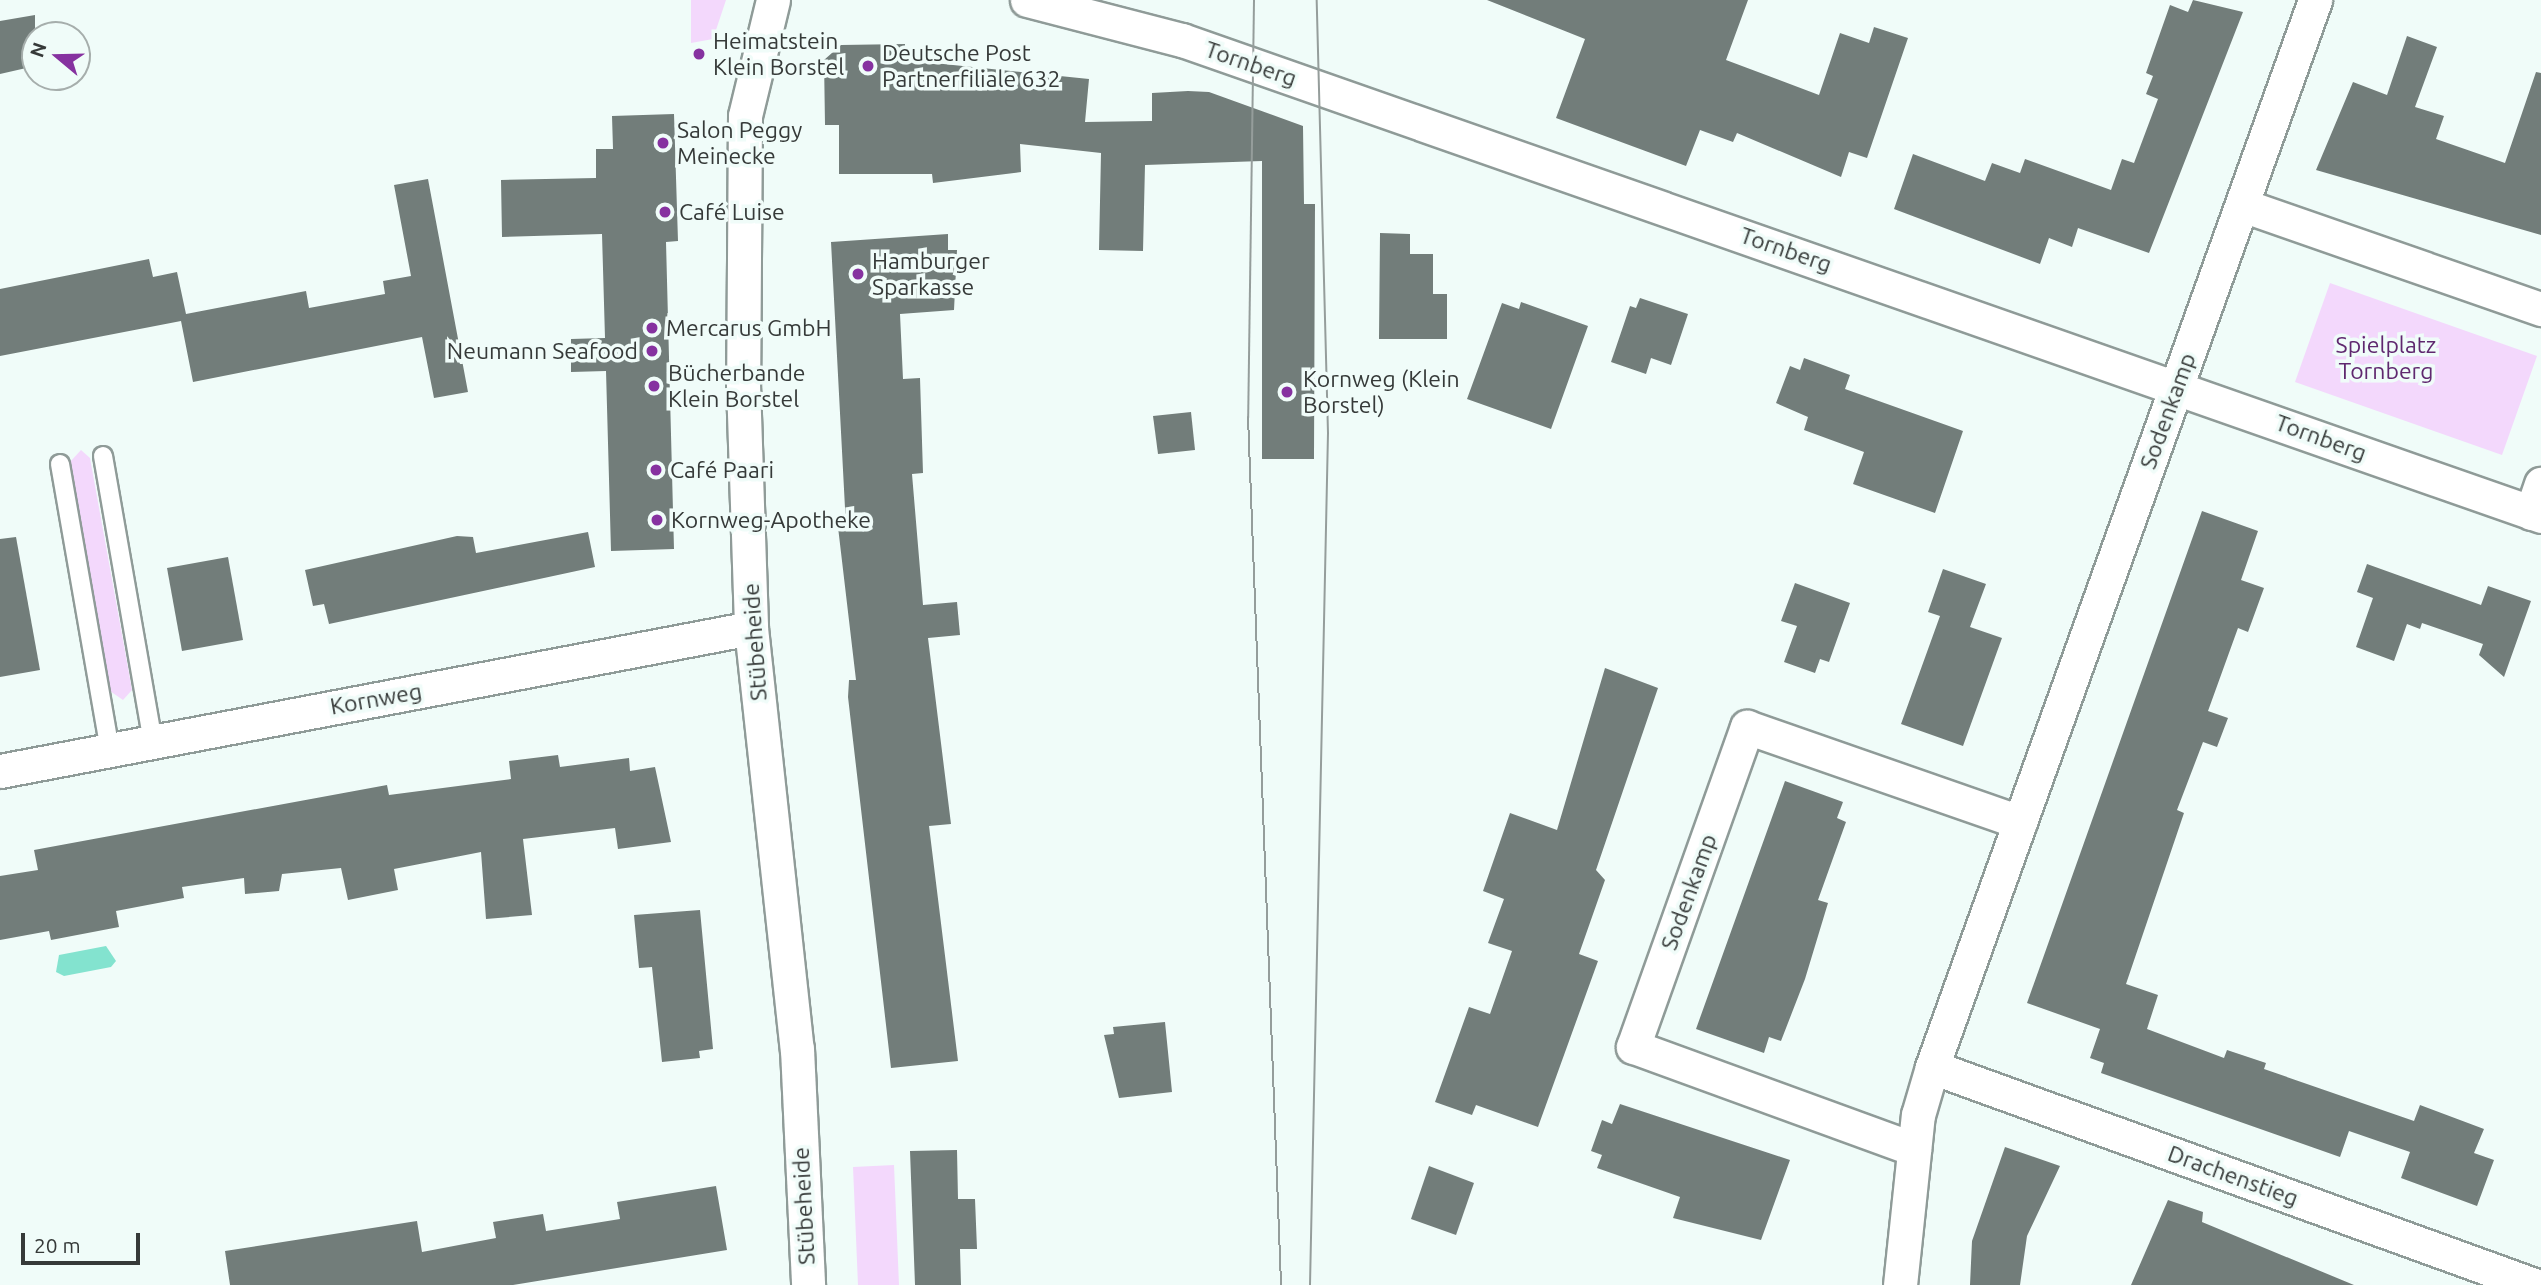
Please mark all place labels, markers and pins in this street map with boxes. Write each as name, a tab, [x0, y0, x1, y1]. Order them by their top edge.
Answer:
place label: Heimatstein Klein Borstel	[713, 27, 844, 81]
place label: Deutsche Post Partnerfiliale 632	[882, 39, 1060, 93]
marker: Heimatstein Klein Borstel	[691, 46, 707, 62]
marker: Deutsche Post Partnerfiliale 632	[860, 58, 876, 74]
place label: Salon Peggy Meinecke	[677, 116, 802, 170]
marker: Salon Peggy Meinecke	[655, 135, 671, 151]
place label: Café Luise	[679, 198, 785, 226]
marker: Café Luise	[657, 204, 673, 220]
place label: Hamburger Sparkasse	[872, 247, 990, 301]
marker: Hamburger Sparkasse	[850, 266, 866, 282]
place label: Mercarus GmbH	[666, 314, 832, 342]
marker: Mercarus GmbH	[644, 320, 660, 336]
place label: Neumann Seafood	[447, 337, 638, 365]
marker: Neumann Seafood	[644, 343, 660, 359]
place label: Bücherbande Klein Borstel	[668, 359, 806, 413]
place label: Kornweg (Klein Borstel)	[1303, 365, 1460, 419]
marker: Bücherbande Klein Borstel	[646, 378, 662, 394]
marker: Kornweg (Klein Borstel)	[1277, 382, 1297, 402]
place label: Café Paari	[670, 456, 774, 484]
marker: Café Paari	[648, 462, 664, 478]
place label: Kornweg-Apotheke	[671, 506, 871, 534]
marker: Kornweg-Apotheke	[649, 512, 665, 528]

